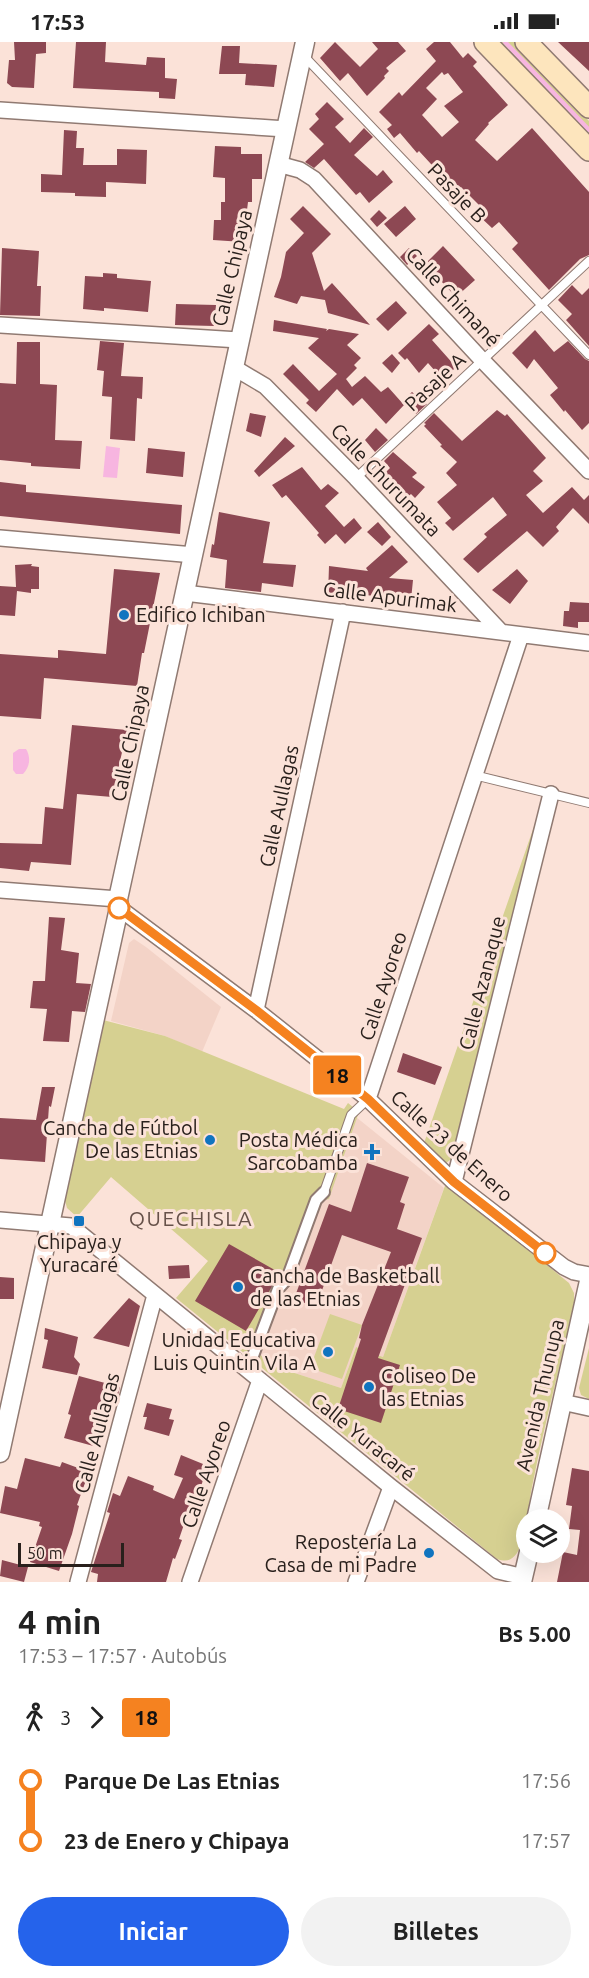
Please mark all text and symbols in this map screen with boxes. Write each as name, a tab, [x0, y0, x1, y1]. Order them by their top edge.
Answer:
text: 17:53	[30, 9, 85, 34]
street label: Pasaje B	[423, 158, 491, 227]
street label: Calle Chipaya	[207, 207, 256, 328]
street label: Calle Chimané	[402, 242, 505, 351]
street label: Pasaje A	[400, 348, 470, 415]
street label: Calle Churumata	[327, 418, 446, 541]
street label: Calle Apurimak	[322, 577, 458, 616]
place label: Edifico Ichiban	[136, 603, 266, 626]
marker: Edifico Ichiban	[117, 608, 131, 622]
street label: Calle Chipaya	[106, 682, 153, 804]
street label: Calle Aullagas	[254, 743, 303, 869]
unlabelled marker	[108, 897, 130, 919]
street label: Calle Azanaque	[454, 914, 509, 1052]
street label: Calle Ayoreo	[354, 928, 411, 1043]
line badge: 18	[310, 1056, 364, 1094]
text: 18	[325, 1063, 349, 1087]
street label: Calle 23 de Enero	[387, 1085, 518, 1206]
place label: Cancha de Fútbol De las Etnias	[43, 1116, 198, 1162]
place label: Posta Médica Sarcobamba	[239, 1128, 358, 1174]
marker: Cancha de Fútbol De las Etnias	[203, 1133, 217, 1147]
marker: Posta Médica Sarcobamba	[363, 1143, 381, 1161]
district label: QUECHISLA	[129, 1206, 253, 1230]
marker: Chipaya y Yuracaré	[72, 1214, 86, 1228]
place label: Chipaya y Yuracaré	[37, 1230, 122, 1276]
unlabelled marker	[534, 1242, 556, 1264]
place label: Cancha de Basketball de las Etnias	[250, 1264, 440, 1310]
marker: Cancha de Basketball de las Etnias	[231, 1280, 245, 1294]
street label: Avenida Thunupa	[511, 1317, 568, 1473]
place label: Unidad Educativa Luis Quintin Vila A	[153, 1328, 316, 1374]
marker: Unidad Educativa Luis Quintin Vila A	[321, 1345, 335, 1359]
place label: Coliseo De las Etnias	[381, 1364, 476, 1410]
street label: Calle Aullagas	[69, 1370, 124, 1496]
marker: Coliseo De las Etnias	[362, 1380, 376, 1394]
street label: Calle Yuracaré	[307, 1388, 420, 1486]
street label: Calle Ayoreo	[176, 1417, 235, 1531]
map controls	[516, 1509, 570, 1563]
button: layers	[516, 1509, 570, 1563]
place label: Repostería La Casa de mi Padre	[265, 1530, 417, 1576]
scale bar	[18, 1540, 124, 1568]
text: 50 m	[27, 1544, 63, 1562]
marker: Repostería La Casa de mi Padre	[422, 1546, 436, 1560]
text: 4 min	[18, 1603, 101, 1640]
text: Bs 5.00	[498, 1621, 571, 1646]
text: 17:53 – 17:57 · Autobús	[18, 1644, 227, 1667]
icon: walk	[18, 1701, 51, 1734]
icon: forward	[80, 1701, 113, 1734]
text: 18	[134, 1705, 158, 1729]
text: 3	[60, 1706, 71, 1729]
text: Parque De Las Etnias	[64, 1768, 280, 1793]
text: 17:56	[521, 1769, 571, 1792]
text: 23 de Enero y Chipaya	[64, 1828, 289, 1853]
text: 17:57	[521, 1829, 571, 1852]
button: Iniciar	[18, 1897, 289, 1966]
button: Billetes	[301, 1897, 571, 1966]

